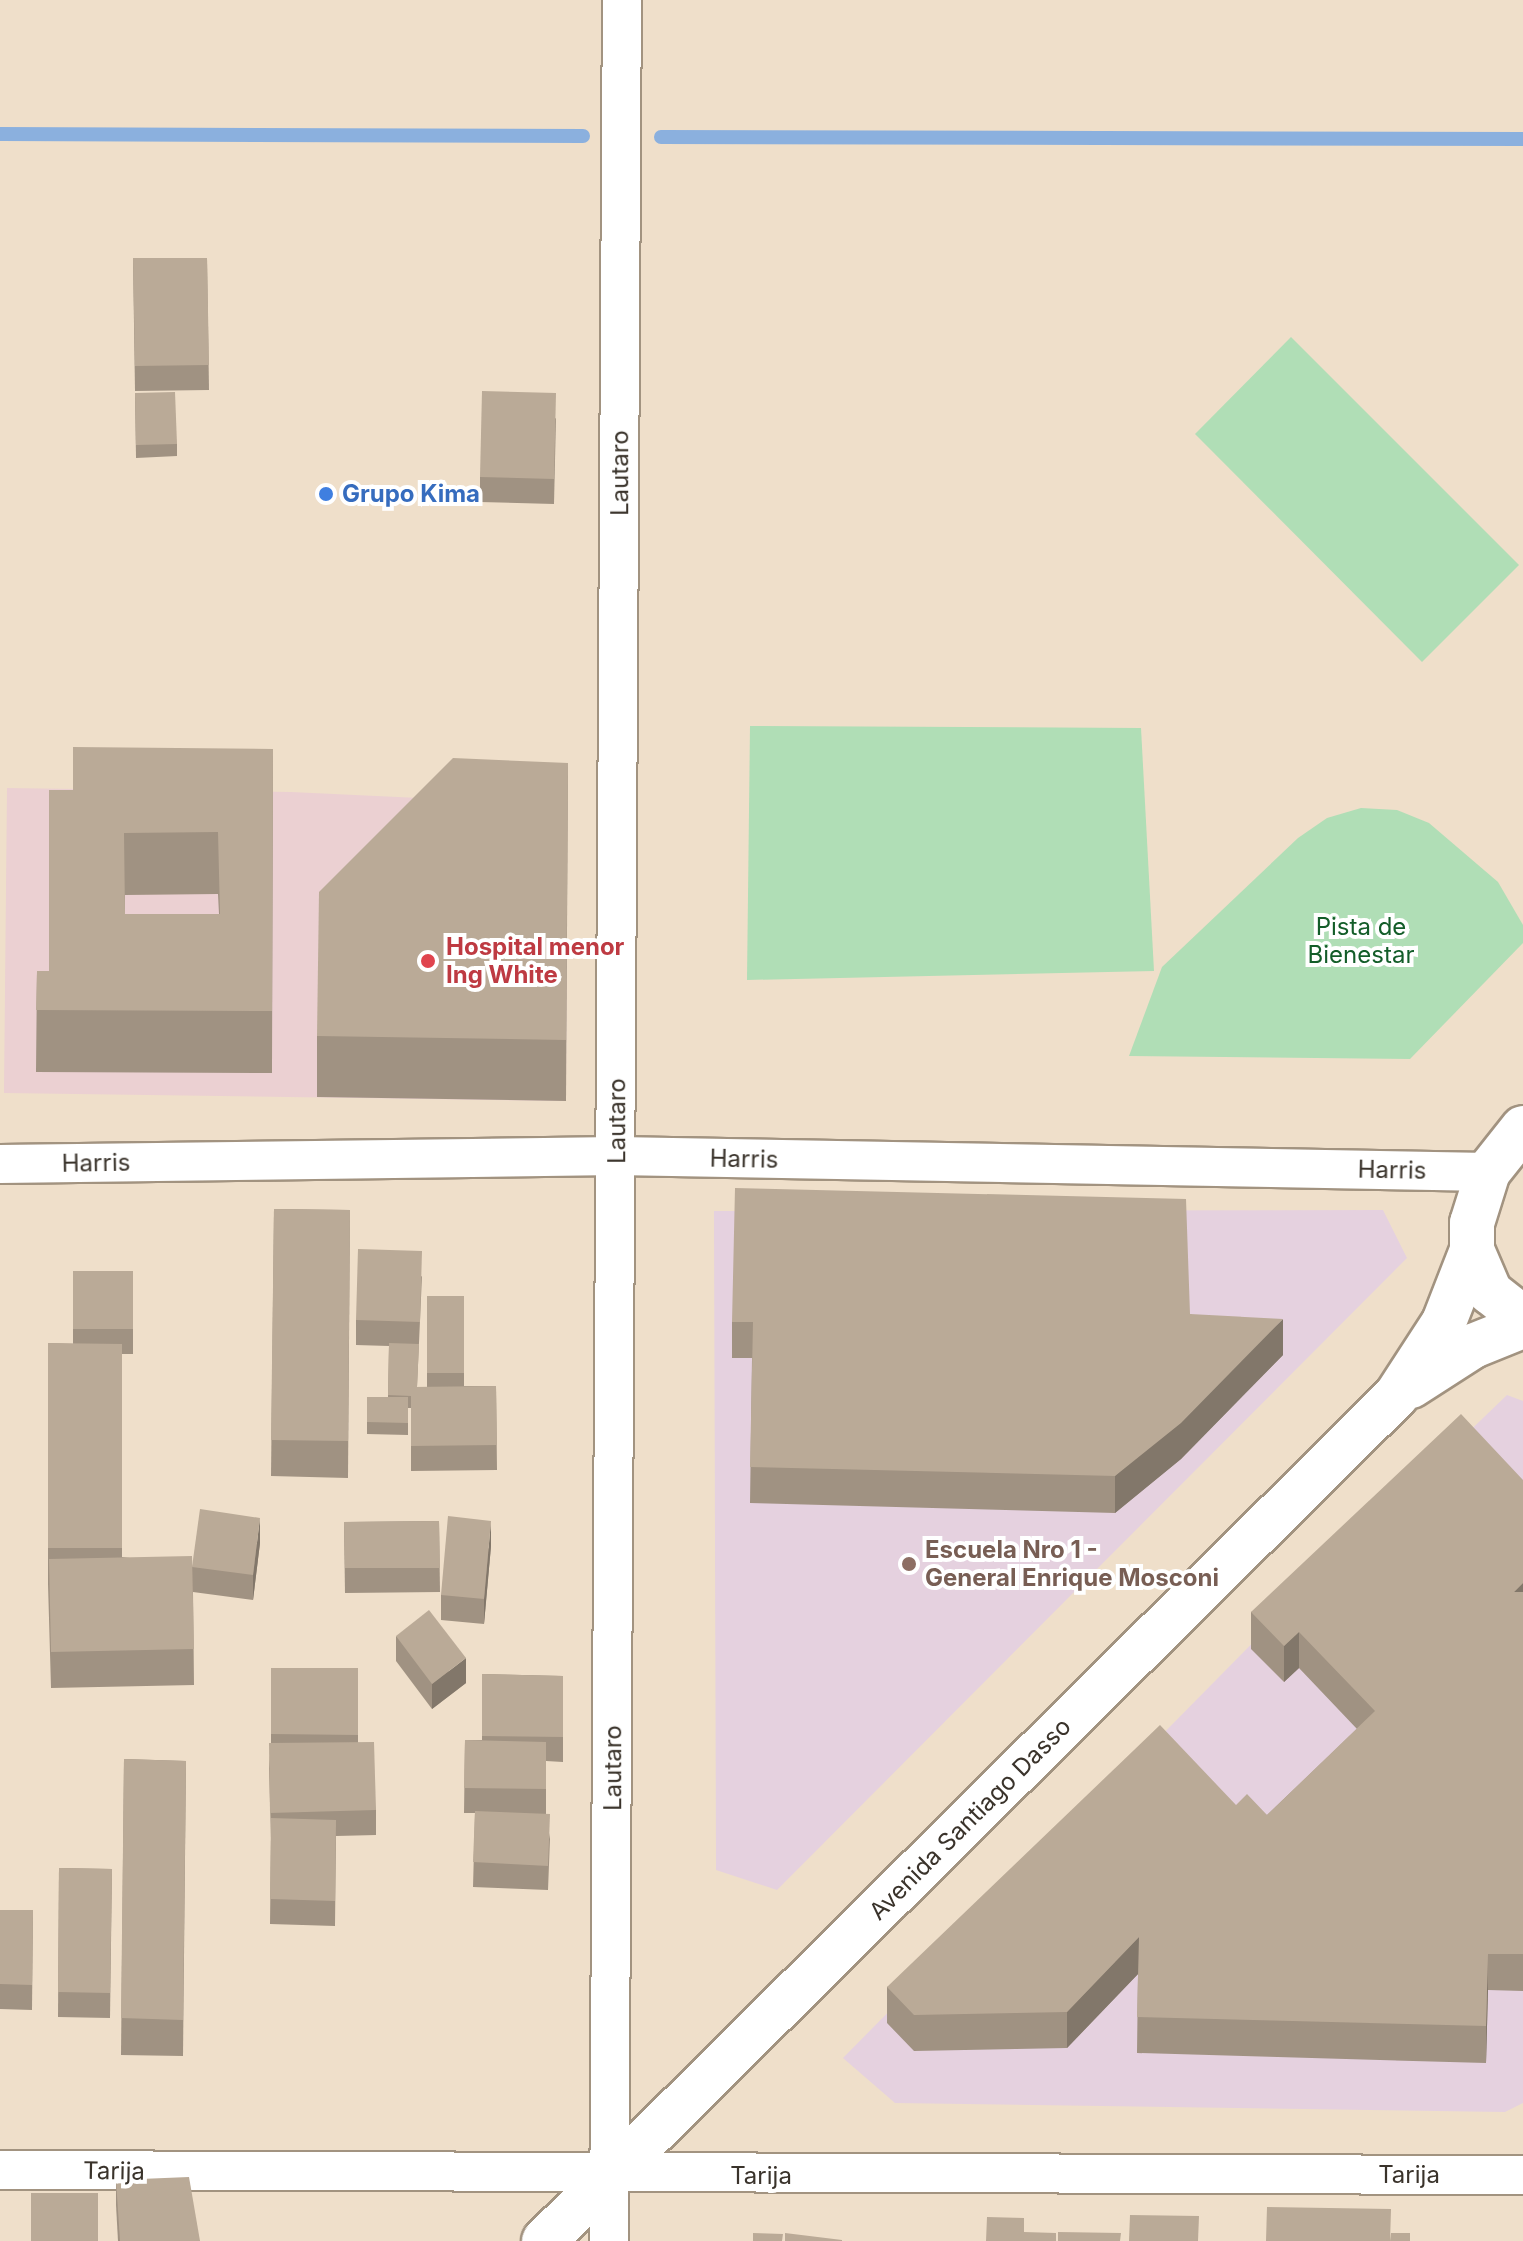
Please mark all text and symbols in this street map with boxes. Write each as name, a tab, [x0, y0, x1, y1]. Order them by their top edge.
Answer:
street label: Lautaro	[606, 430, 634, 516]
place label: Grupo Kima	[342, 480, 480, 508]
marker: Grupo Kima	[317, 485, 335, 503]
park label: Pista de Bienestar	[1308, 913, 1414, 969]
place label: Hospital menor Ing White	[446, 933, 624, 989]
marker: Hospital menor Ing White	[417, 950, 439, 972]
street label: Lautaro	[603, 1078, 631, 1164]
street label: Harris	[709, 1144, 779, 1174]
street label: Harris	[61, 1148, 131, 1178]
street label: Harris	[1357, 1155, 1427, 1185]
place label: Escuela Nro 1 - General Enrique Mosconi	[925, 1536, 1219, 1592]
marker: Escuela Nro 1 - General Enrique Mosconi	[900, 1555, 918, 1573]
street label: Avenida Santiago Dasso	[863, 1712, 1077, 1926]
street label: Lautaro	[599, 1725, 627, 1811]
street label: Tarija	[83, 2156, 145, 2186]
street label: Tarija	[1378, 2161, 1440, 2189]
street label: Tarija	[730, 2162, 792, 2190]

